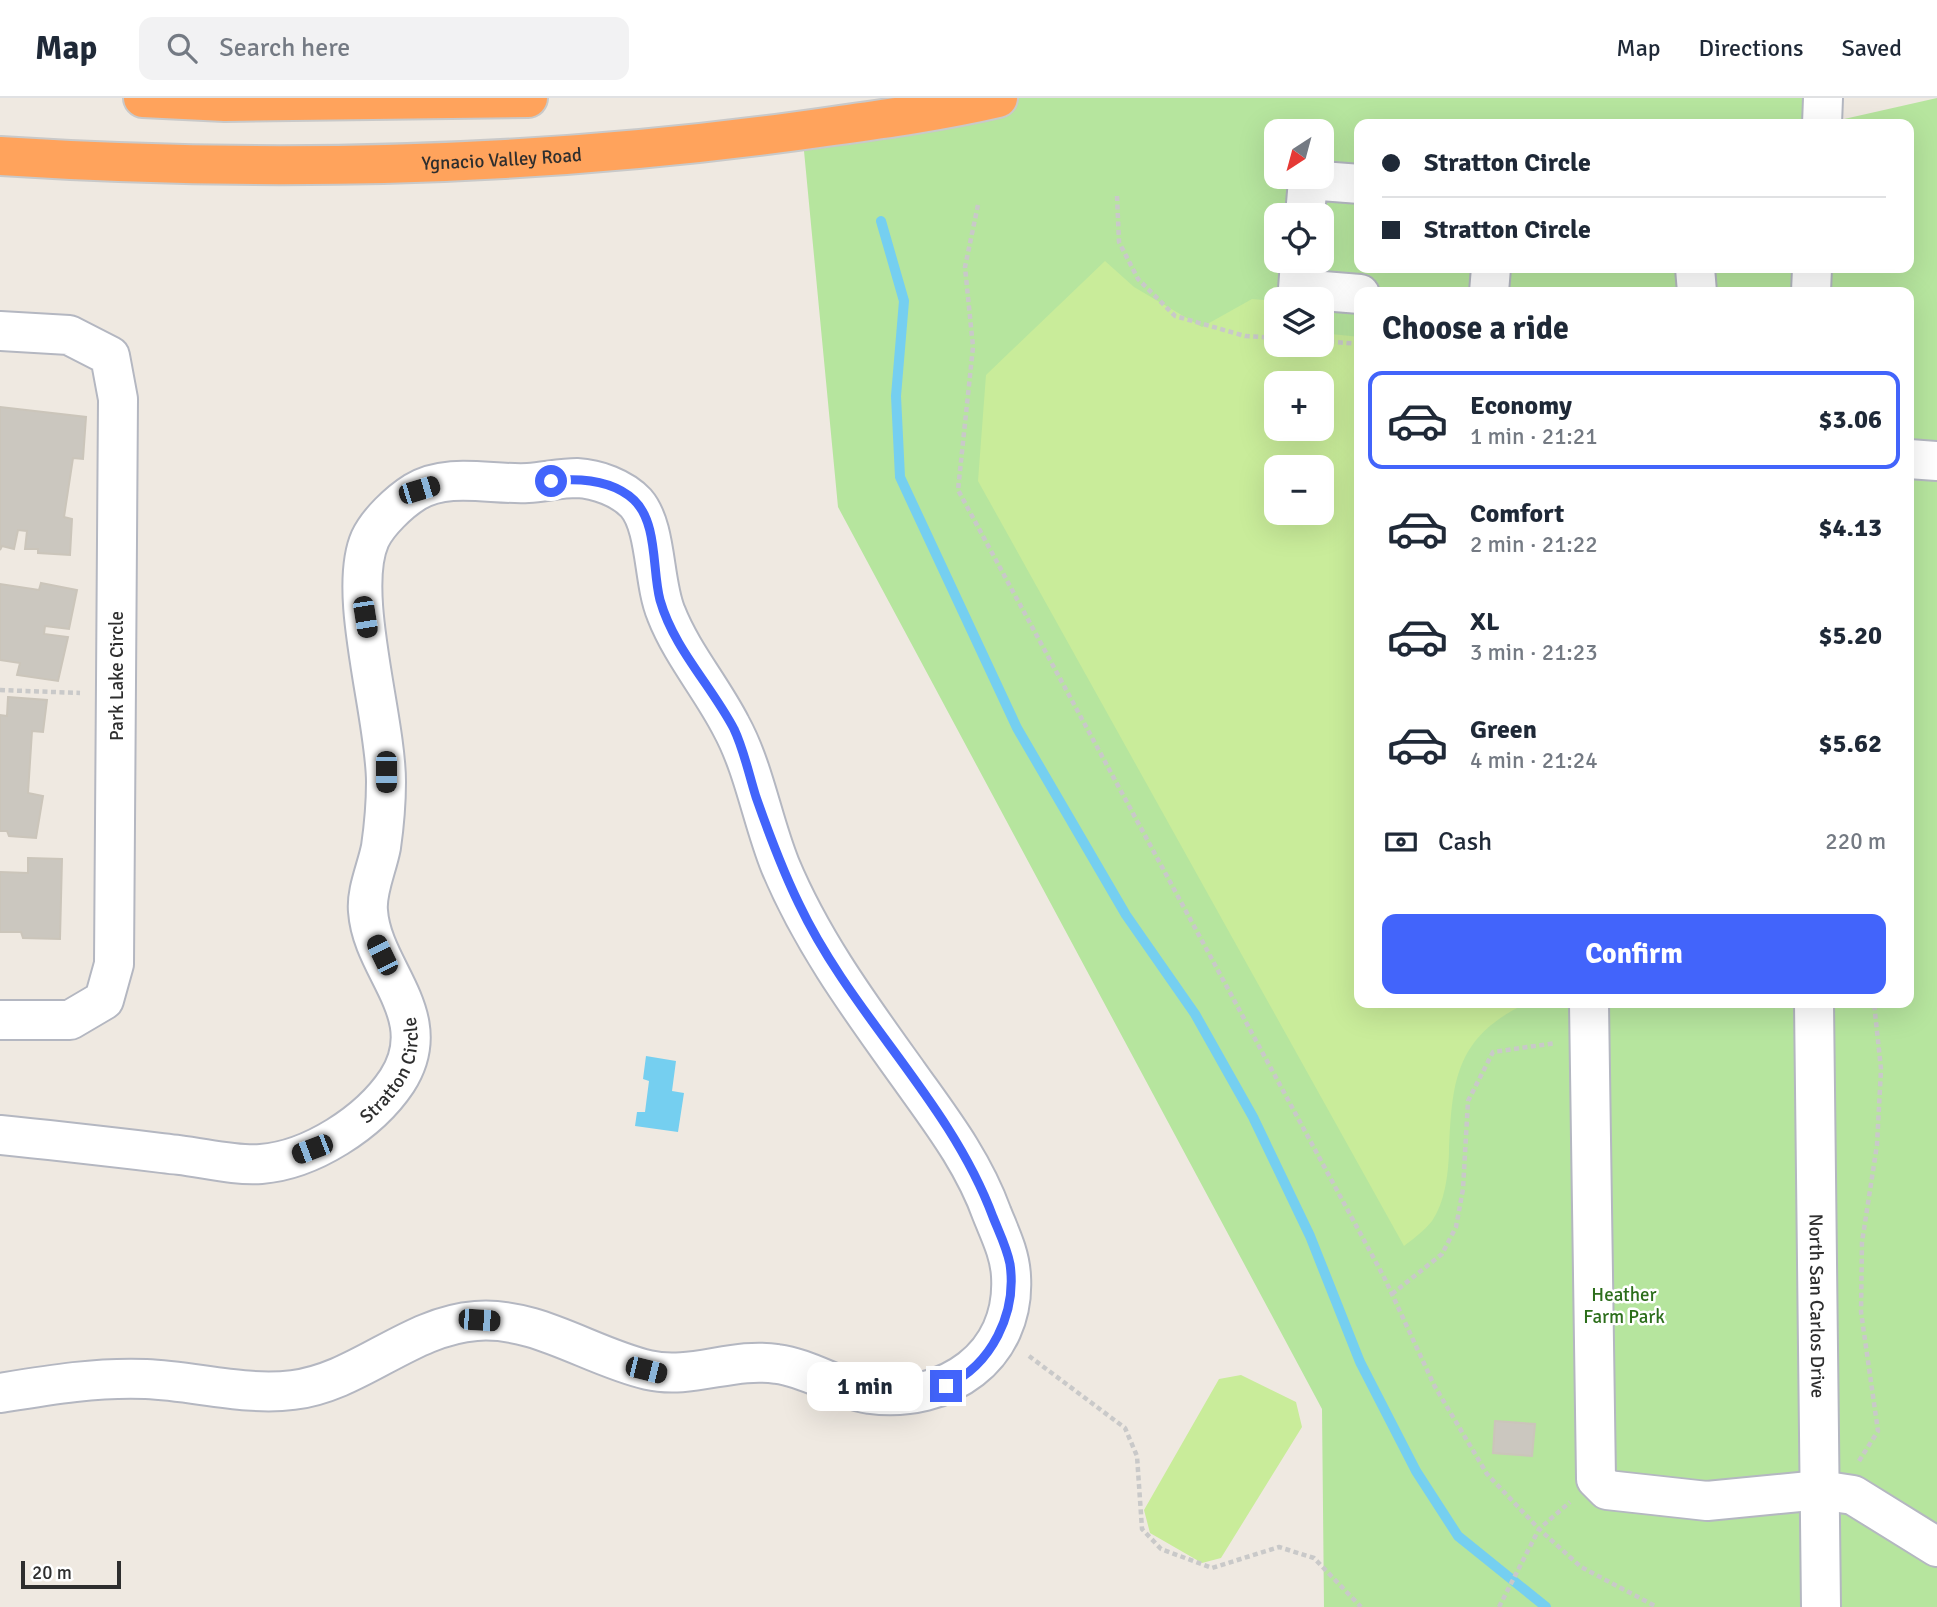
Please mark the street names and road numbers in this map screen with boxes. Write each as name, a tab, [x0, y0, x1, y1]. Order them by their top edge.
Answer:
street label: Ygnacio Valley Road	[421, 143, 583, 176]
street label: Park Lake Circle	[105, 611, 129, 741]
street label: Stratton Circle	[355, 1015, 424, 1129]
street label: North San Carlos Drive	[1803, 1214, 1830, 1398]

